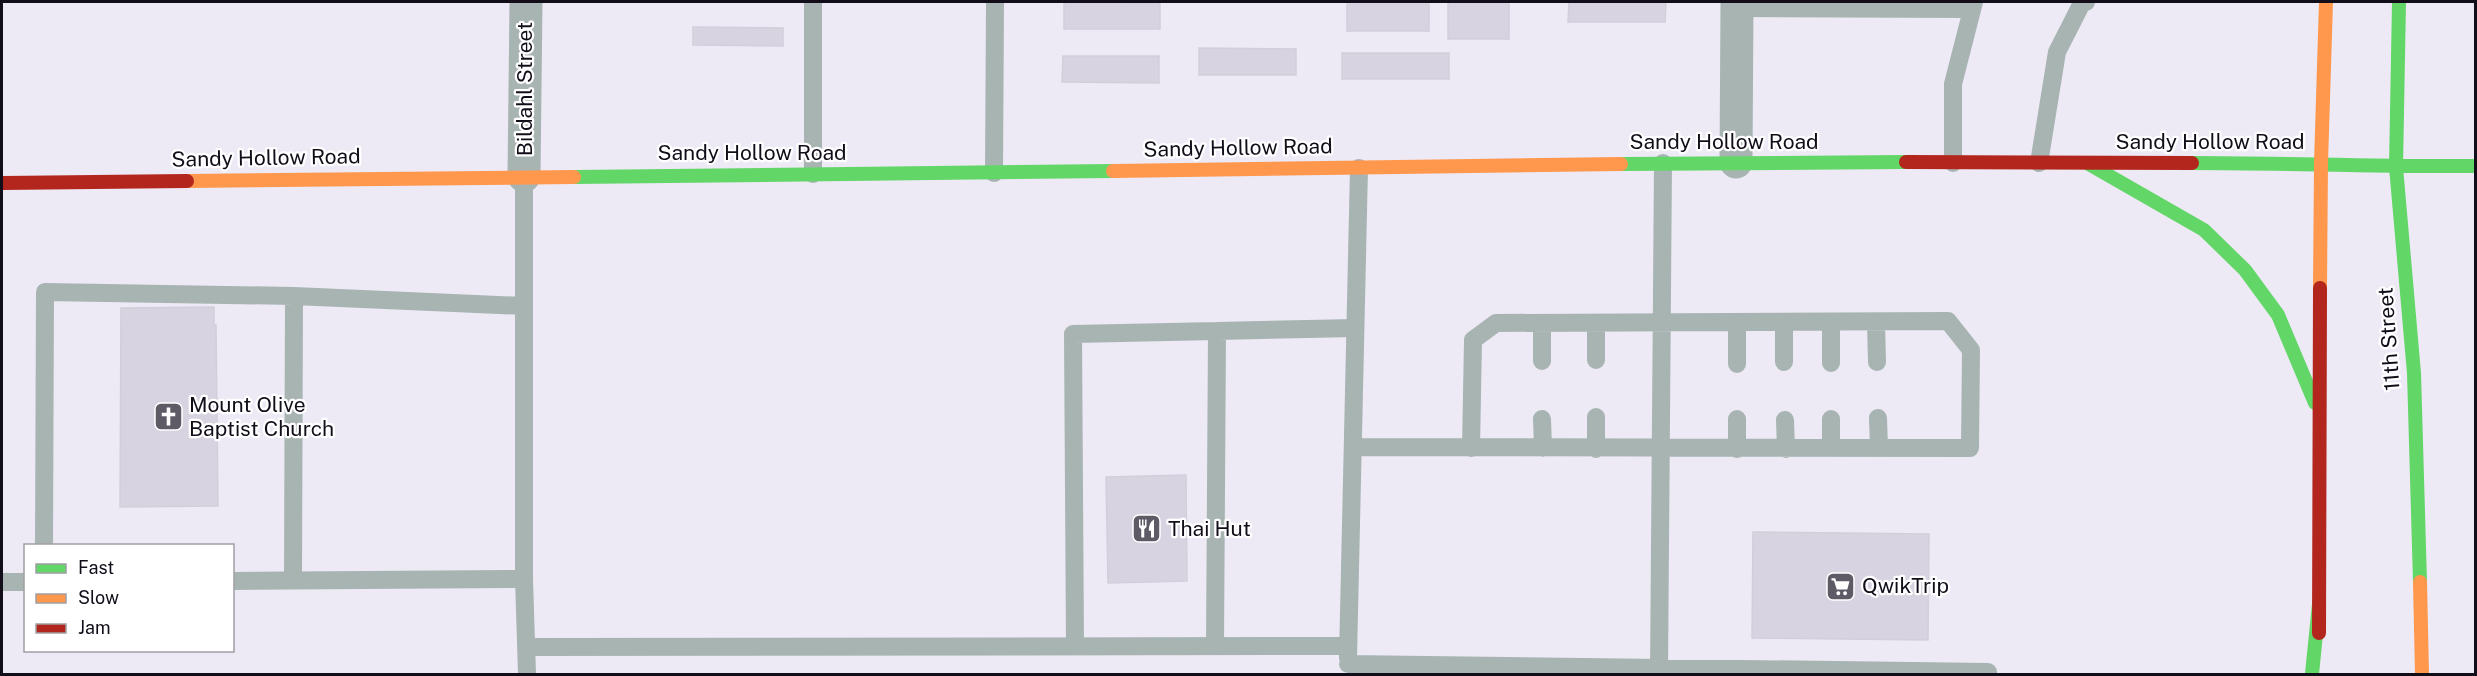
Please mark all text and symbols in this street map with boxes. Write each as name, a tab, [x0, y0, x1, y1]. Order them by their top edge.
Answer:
street label: Bildahl Street	[512, 22, 537, 156]
street label: Sandy Hollow Road	[1629, 129, 1819, 154]
street label: Sandy Hollow Road	[2115, 129, 2305, 154]
street label: Sandy Hollow Road	[1143, 133, 1333, 162]
street label: Sandy Hollow Road	[657, 140, 847, 165]
street label: Sandy Hollow Road	[171, 143, 361, 172]
street label: 11th Street	[2372, 286, 2405, 392]
place label: Mount Olive Baptist Church	[189, 392, 334, 441]
church icon: Mount Olive Baptist Church	[152, 401, 184, 433]
restaurant icon: Thai Hut	[1131, 513, 1163, 545]
place label: Thai Hut	[1168, 516, 1251, 541]
legend	[24, 544, 234, 652]
text: Fast	[78, 557, 114, 578]
supermarket icon: QwikTrip	[1825, 570, 1857, 602]
place label: QwikTrip	[1862, 573, 1949, 598]
text: Slow	[78, 587, 119, 608]
text: Jam	[78, 617, 111, 638]

